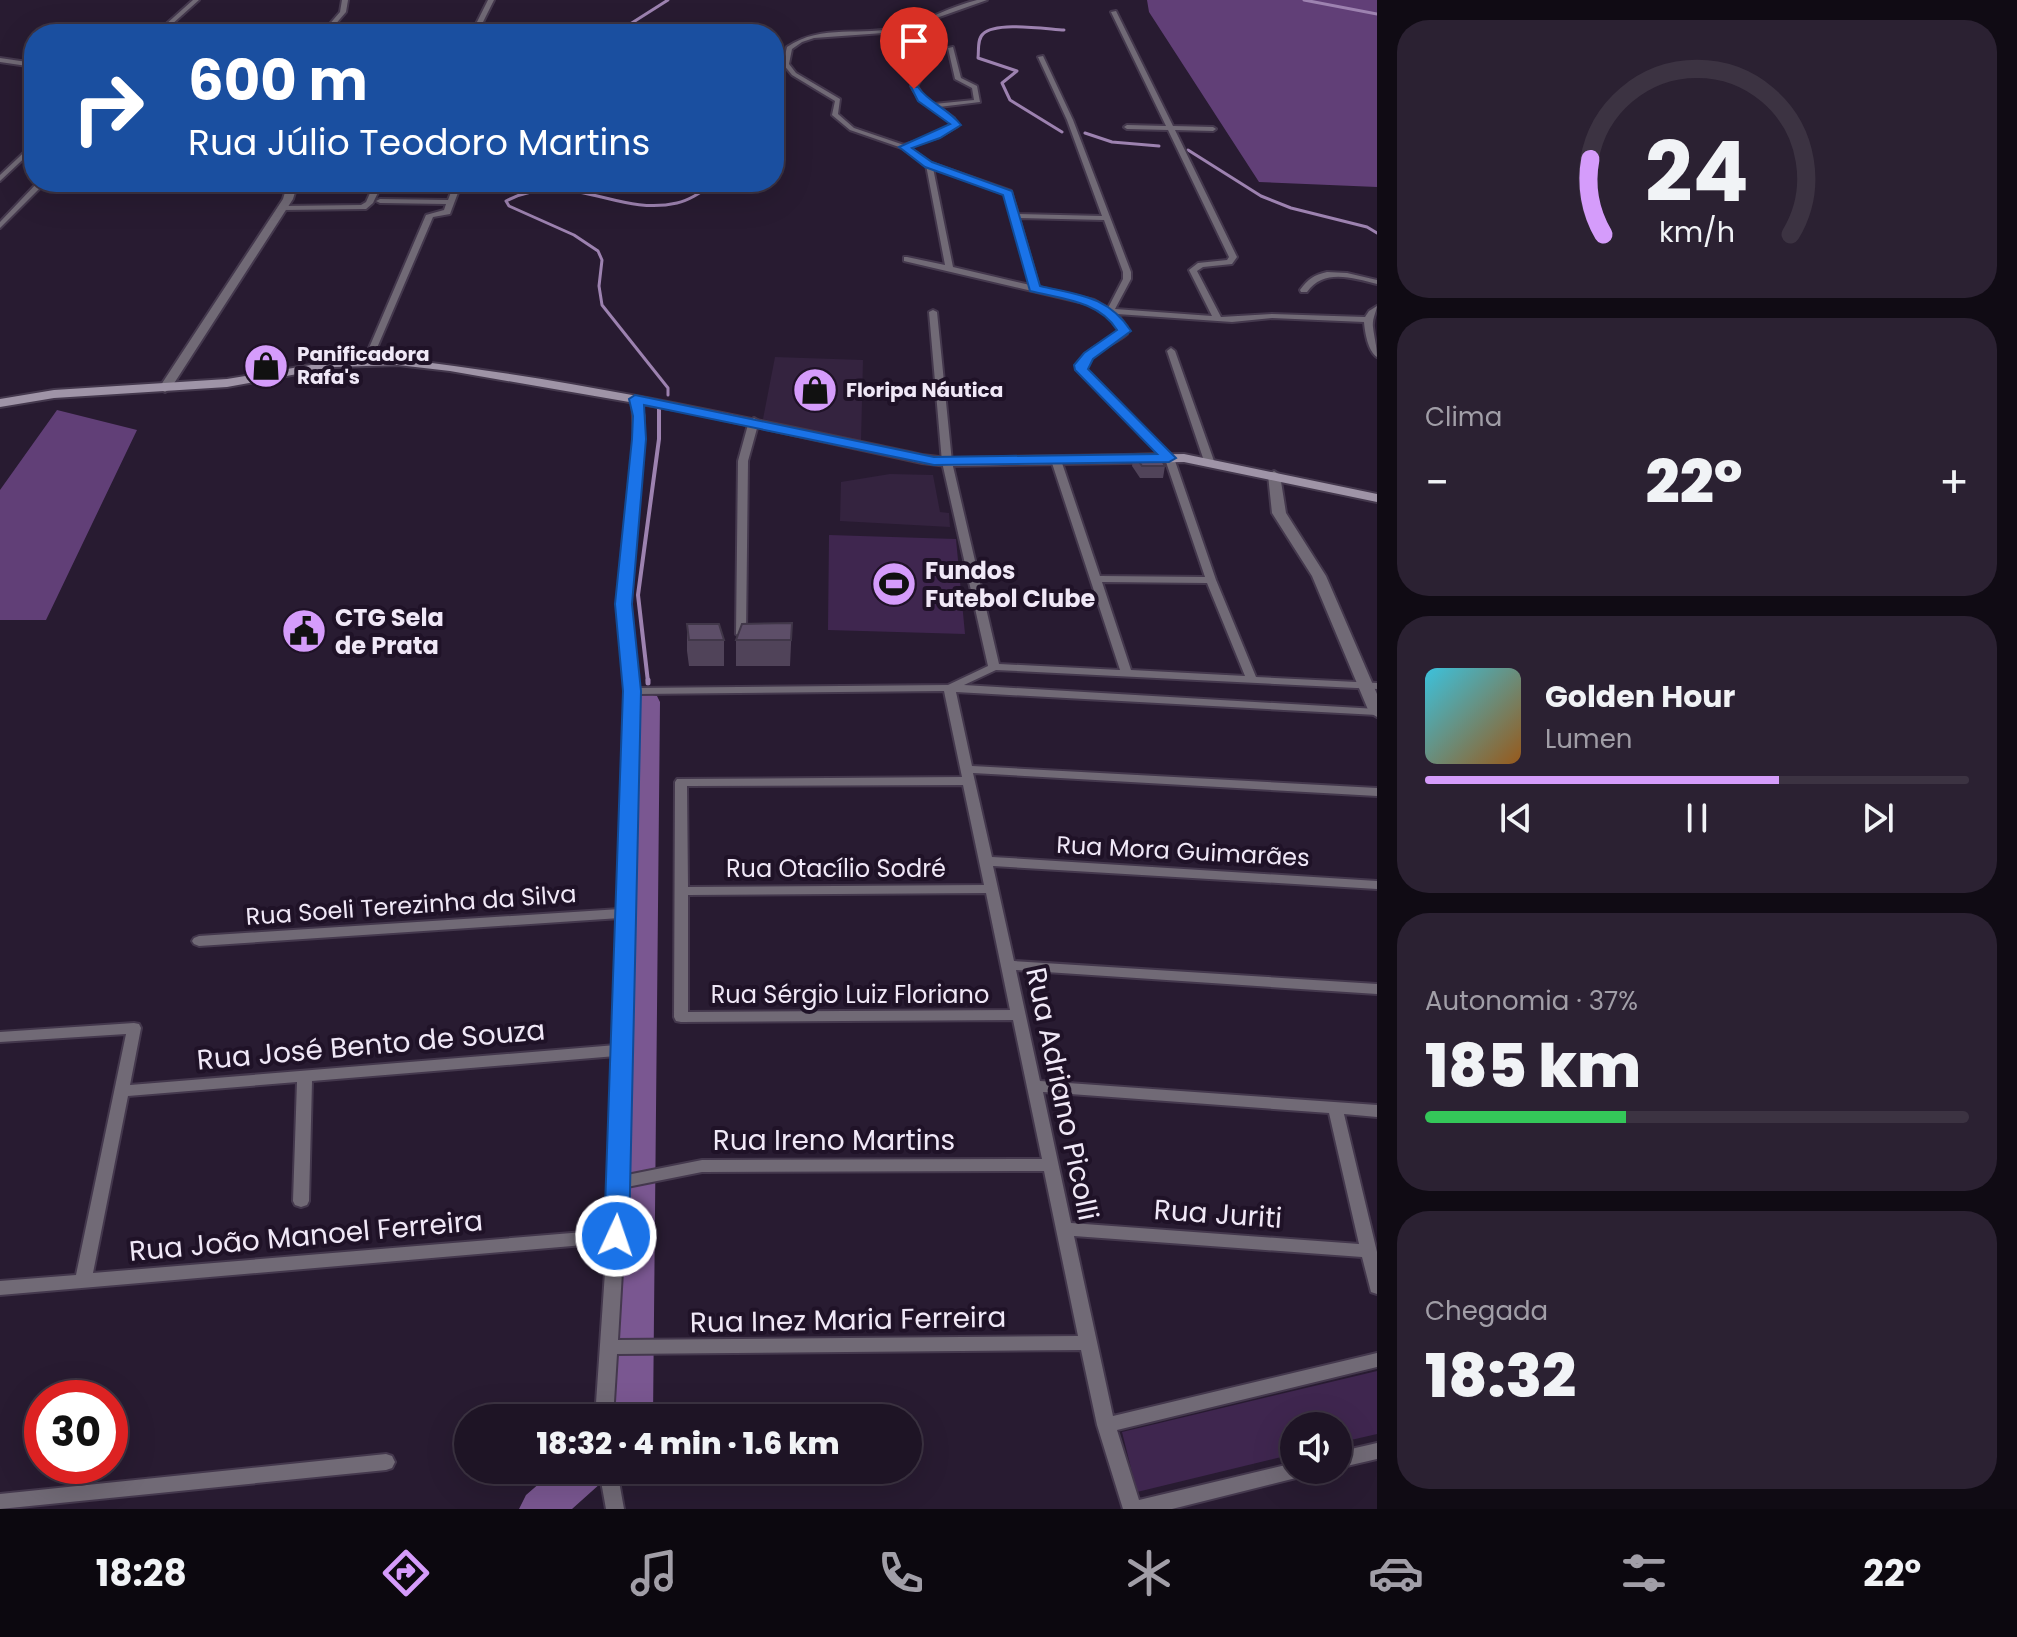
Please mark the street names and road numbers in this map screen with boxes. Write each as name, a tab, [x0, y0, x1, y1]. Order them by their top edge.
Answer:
street label: Rua Mora Guimarães	[1055, 828, 1311, 874]
street label: Rua Otacílio Sodré	[726, 852, 946, 885]
street label: Rua Soeli Terezinha da Silva	[245, 877, 577, 933]
street label: Rua Adriano Picolli	[1016, 964, 1108, 1224]
street label: Rua Sérgio Luiz Floriano	[711, 978, 989, 1011]
street label: Rua José Bento de Souza	[195, 1010, 547, 1080]
street label: Rua Ireno Martins	[713, 1121, 955, 1160]
street label: Rua Juriti	[1153, 1190, 1283, 1238]
street label: Rua João Manoel Ferreira	[127, 1201, 485, 1271]
street label: Rua Inez Maria Ferreira	[689, 1298, 1007, 1342]

